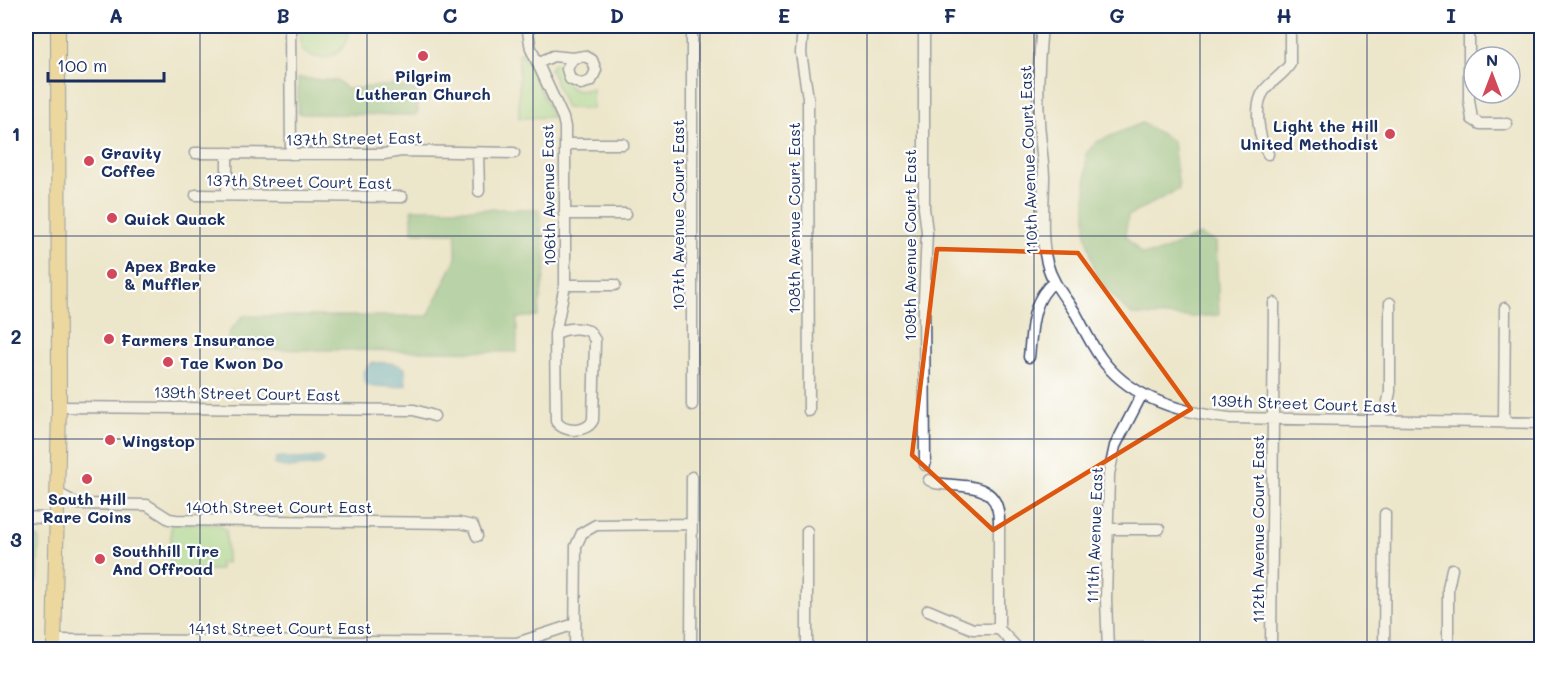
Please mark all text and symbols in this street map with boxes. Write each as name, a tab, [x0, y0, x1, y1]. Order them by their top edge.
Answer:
text: A	[109, 2, 123, 28]
text: B	[276, 2, 290, 28]
text: C	[443, 2, 458, 28]
text: D	[610, 2, 624, 28]
text: E	[778, 2, 790, 28]
text: F	[944, 2, 957, 28]
text: G	[1109, 2, 1125, 28]
text: H	[1276, 2, 1292, 28]
text: I	[1446, 2, 1456, 28]
scale bar	[48, 45, 164, 83]
north arrow	[1462, 45, 1522, 105]
marker: Pilgrim Lutheran Church	[416, 49, 430, 63]
text: N	[1486, 49, 1498, 70]
text: 100 m	[57, 53, 107, 77]
place label: Pilgrim Lutheran Church	[355, 65, 491, 104]
street label: 110th Avenue Court East	[1014, 65, 1042, 255]
place label: Light the Hill United Methodist	[1240, 115, 1378, 154]
street label: 107th Avenue Court East	[667, 119, 688, 311]
text: 1	[12, 120, 20, 146]
street label: 108th Avenue Court East	[783, 122, 804, 314]
street label: 106th Avenue East	[536, 124, 560, 266]
street label: 137th Street East	[286, 126, 422, 150]
marker: Light the Hill United Methodist	[1383, 127, 1397, 141]
place label: Gravity Coffee	[101, 142, 162, 181]
street label: 109th Avenue Court East	[899, 149, 920, 341]
marker: Gravity Coffee	[82, 154, 96, 168]
street label: 137th Street Court East	[206, 169, 392, 193]
place label: Quick Quack	[124, 208, 225, 229]
marker: Quick Quack	[105, 211, 119, 225]
place label: Apex Brake & Muffler	[124, 255, 216, 294]
marker: Apex Brake & Muffler	[105, 267, 119, 281]
text: 2	[10, 323, 22, 349]
place label: Farmers Insurance	[121, 329, 275, 350]
marker: Farmers Insurance	[102, 332, 116, 346]
place label: Tae Kwon Do	[180, 352, 284, 373]
marker: Tae Kwon Do	[161, 355, 175, 369]
street label: 139th Street Court East	[153, 381, 341, 405]
street label: 139th Street Court East	[1210, 389, 1398, 417]
place label: Wingstop	[122, 430, 195, 451]
marker: Wingstop	[103, 433, 117, 447]
street label: 112th Avenue Court East	[1247, 435, 1268, 623]
street label: 111th Avenue East	[1081, 466, 1107, 604]
marker: South Hill Rare Coins	[80, 472, 94, 486]
place label: South Hill Rare Coins	[43, 488, 131, 527]
street label: 140th Street Court East	[185, 496, 373, 517]
text: 3	[10, 526, 22, 552]
place label: Southhill Tire And Offroad	[112, 540, 219, 579]
marker: Southhill Tire And Offroad	[93, 552, 107, 566]
street label: 141st Street Court East	[188, 617, 372, 638]

